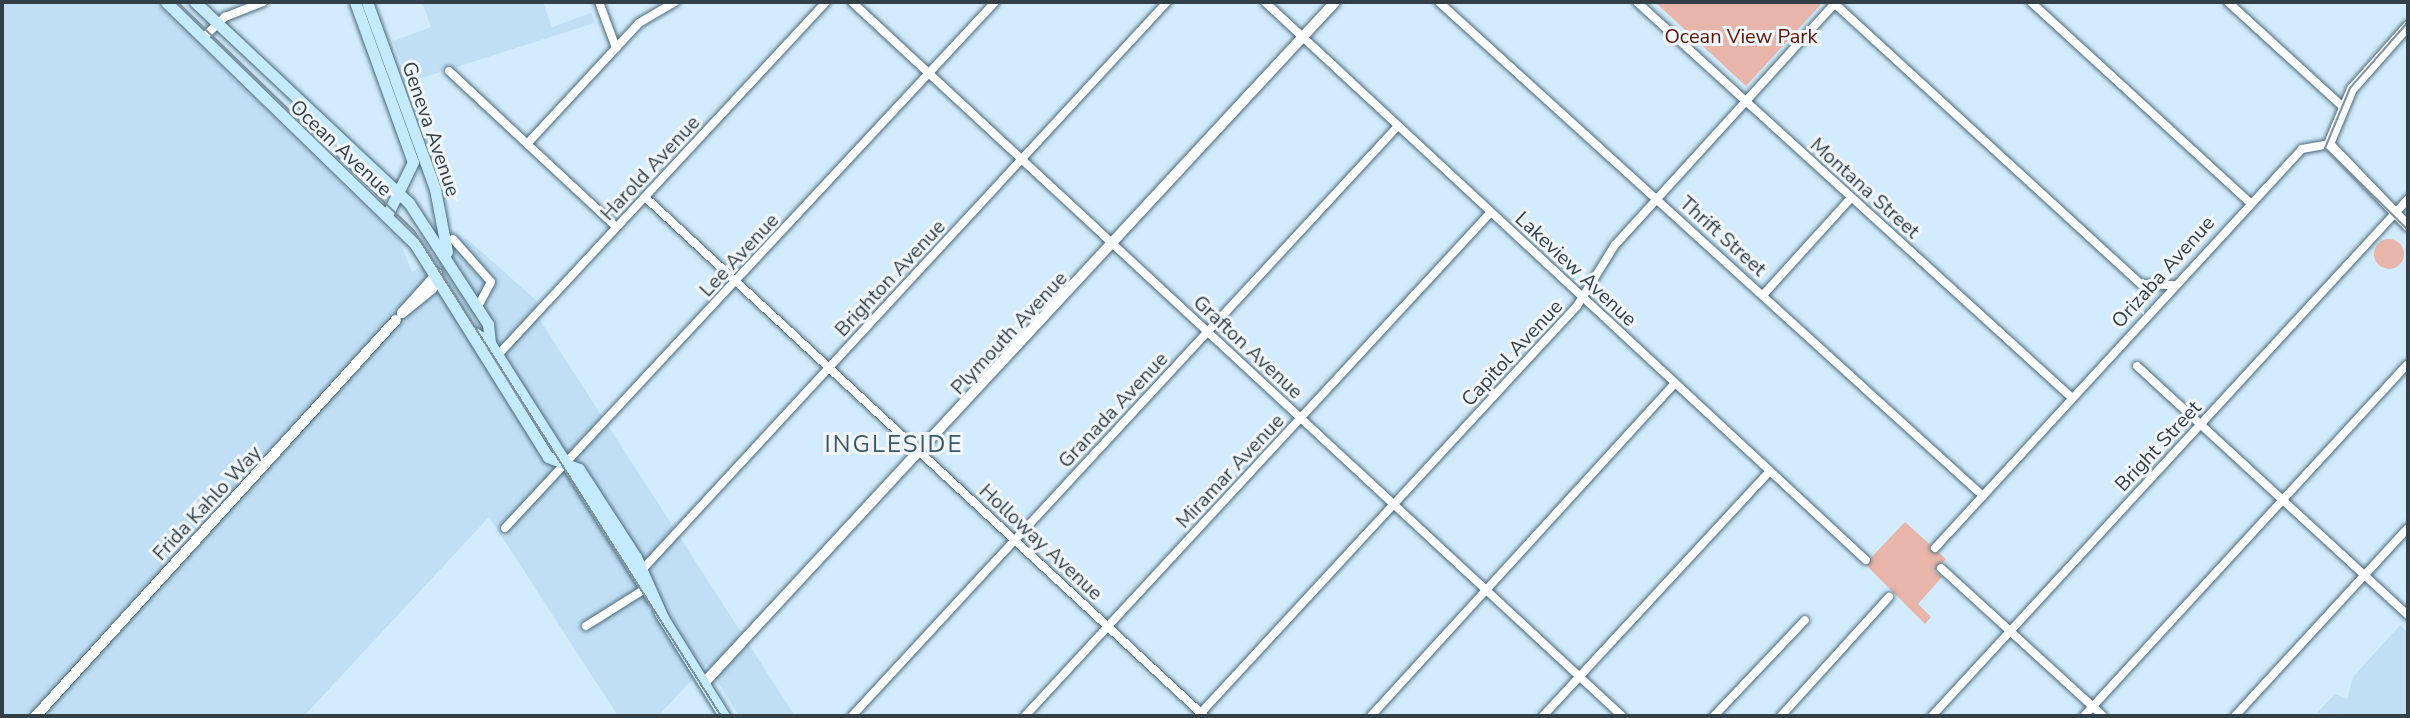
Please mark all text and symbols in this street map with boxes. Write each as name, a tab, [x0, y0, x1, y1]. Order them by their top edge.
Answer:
park label: Ocean View Park	[1665, 24, 1817, 48]
street label: Geneva Avenue	[397, 58, 465, 200]
street label: Ocean Avenue	[285, 95, 397, 201]
street label: Harold Avenue	[595, 111, 705, 225]
street label: Montana Street	[1805, 133, 1925, 243]
street label: Thrift Street	[1675, 191, 1771, 281]
street label: Lakeview Avenue	[1510, 207, 1642, 331]
street label: Lee Avenue	[694, 208, 784, 302]
street label: Orizaba Avenue	[2106, 211, 2220, 333]
street label: Brighton Avenue	[830, 215, 950, 341]
street label: Plymouth Avenue	[946, 266, 1072, 400]
street label: Grafton Avenue	[1188, 290, 1308, 404]
street label: Capitol Avenue	[1456, 295, 1568, 411]
street label: Granada Avenue	[1053, 347, 1173, 473]
street label: Bright Street	[2110, 396, 2206, 496]
street label: Miramar Avenue	[1171, 409, 1289, 533]
district label: INGLESIDE	[825, 431, 963, 459]
street label: Frida Kahlo Way	[148, 441, 266, 565]
street label: Holloway Avenue	[974, 479, 1108, 605]

